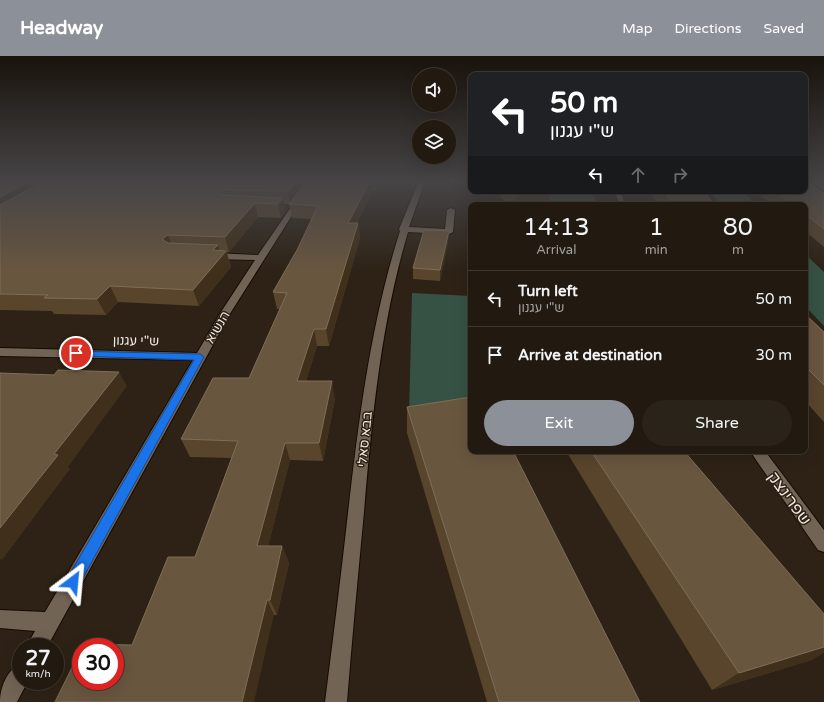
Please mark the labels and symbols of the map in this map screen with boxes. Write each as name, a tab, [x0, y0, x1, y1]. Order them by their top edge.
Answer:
street label: הנשיא	[202, 308, 234, 347]
street label: ש"י עגנון	[113, 333, 159, 349]
pin	[59, 336, 93, 370]
street label: בבא סאלי	[354, 410, 376, 468]
street label: שפרינצק	[763, 468, 815, 529]
position arrow	[52, 561, 94, 603]
speed limit sign: 30	[72, 638, 124, 690]

